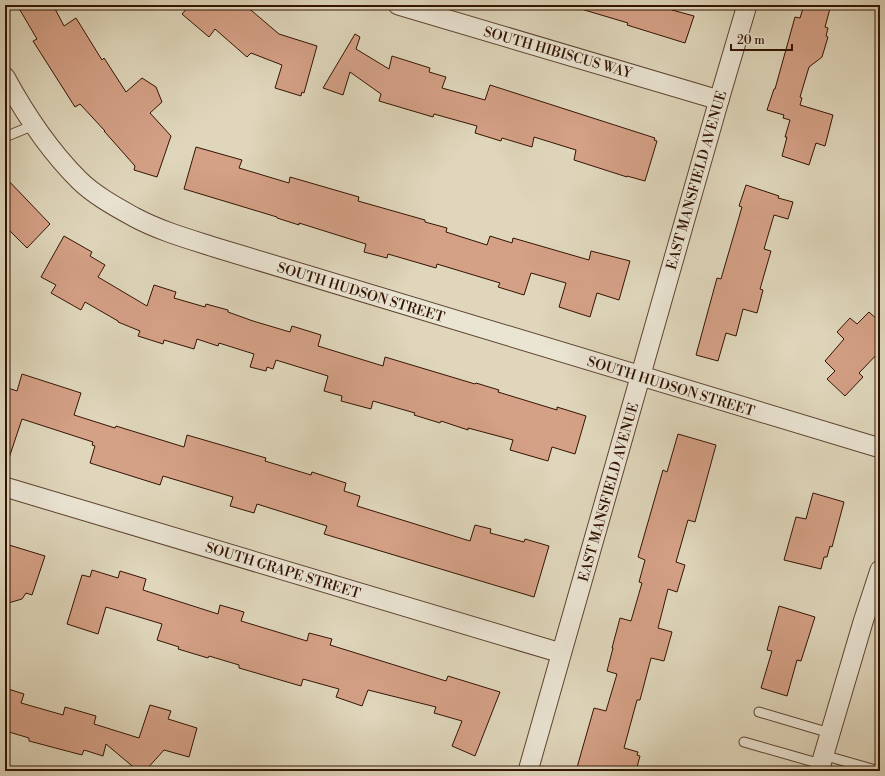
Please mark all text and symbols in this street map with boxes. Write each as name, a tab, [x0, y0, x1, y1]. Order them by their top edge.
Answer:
street label: SOUTH HIBISCUS WAY	[481, 23, 635, 83]
scale bar	[731, 26, 792, 52]
text: 20 m	[737, 33, 765, 48]
street label: EAST MANSFIELD AVENUE	[663, 89, 731, 272]
street label: SOUTH HUDSON STREET	[275, 259, 447, 327]
street label: SOUTH HUDSON STREET	[585, 353, 757, 421]
street label: EAST MANSFIELD AVENUE	[575, 401, 643, 584]
street label: SOUTH GRAPE STREET	[203, 539, 363, 603]

